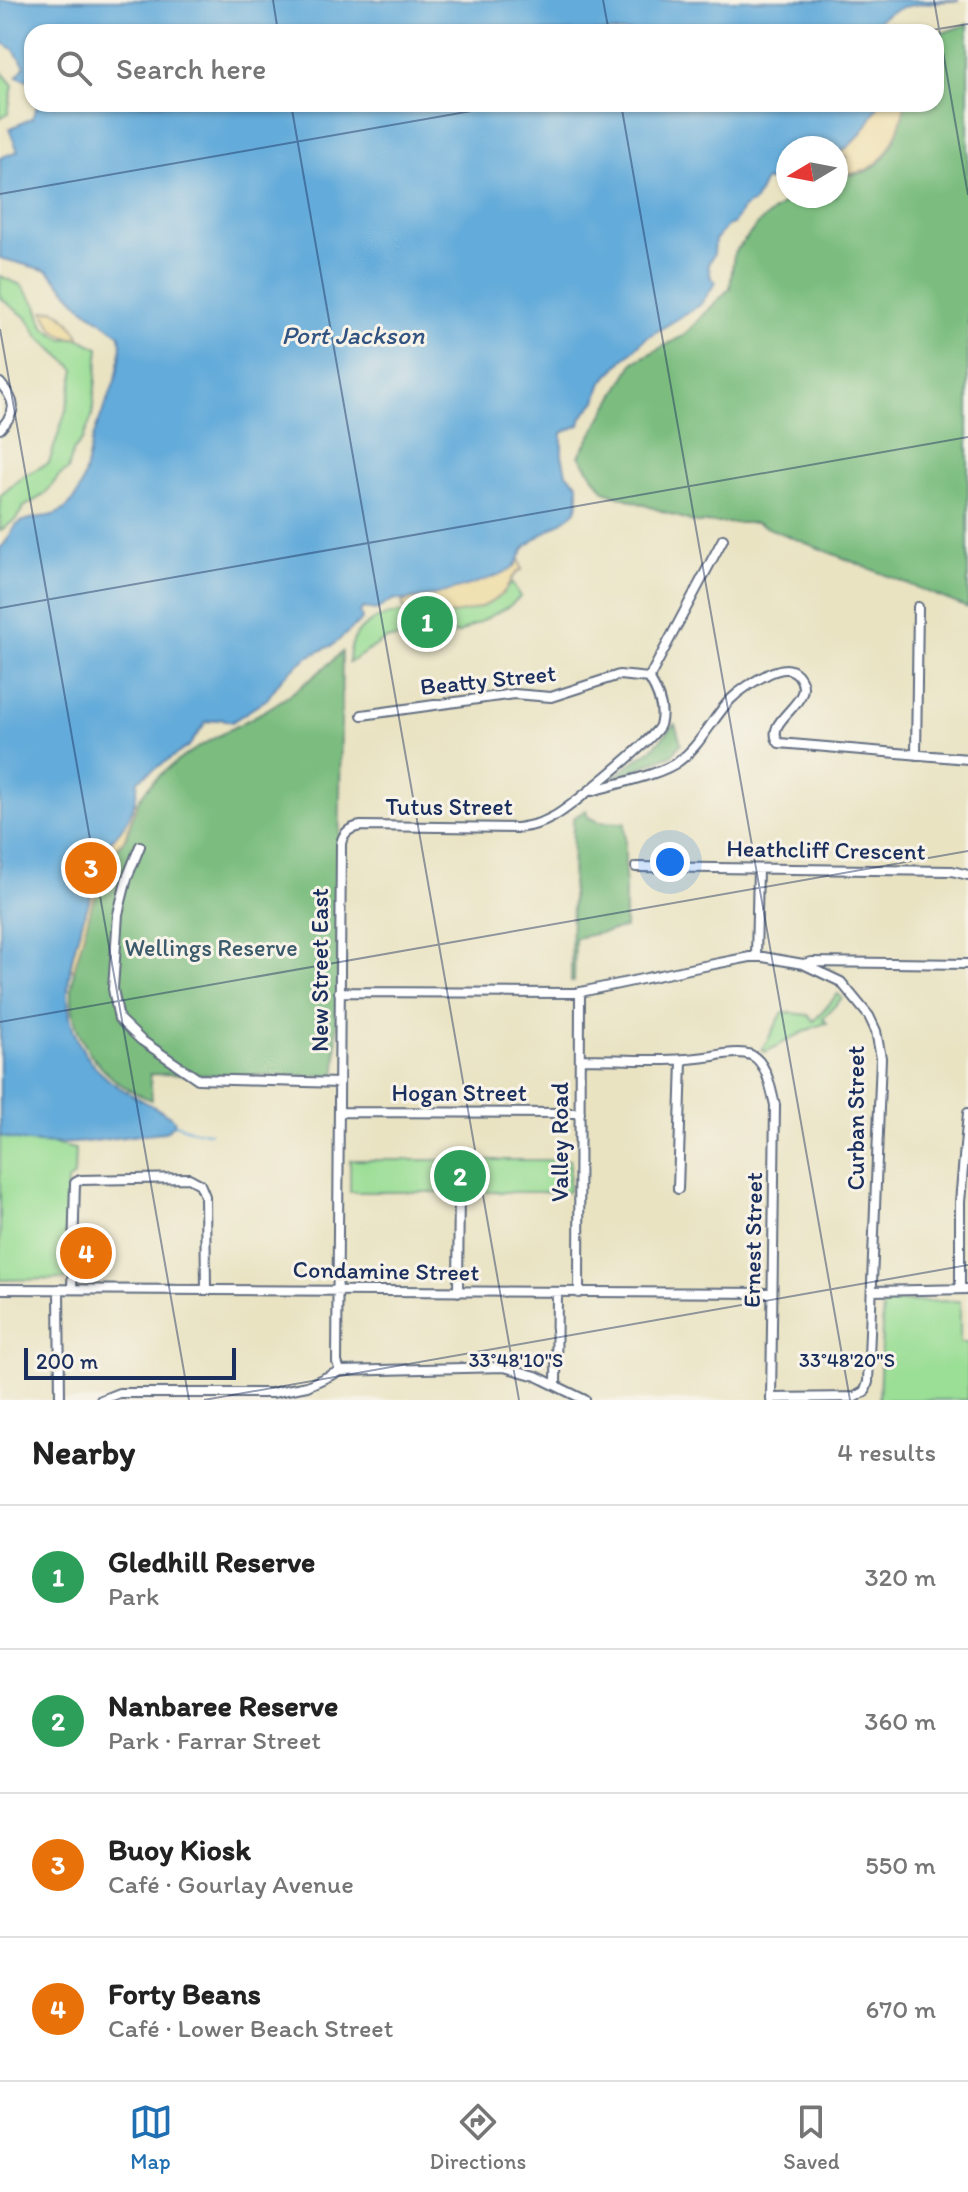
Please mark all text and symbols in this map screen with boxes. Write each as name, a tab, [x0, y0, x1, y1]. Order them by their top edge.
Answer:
search box	[24, 24, 944, 112]
icon: search	[52, 46, 96, 90]
text: Search here	[116, 50, 266, 87]
north arrow	[776, 136, 848, 208]
water label: Port Jackson	[281, 319, 425, 351]
pin: 1	[401, 592, 453, 652]
street label: Beatty Street	[419, 658, 557, 701]
street label: Tutus Street	[385, 792, 513, 821]
street label: Heathcliff Crescent	[726, 833, 926, 866]
pin: 3	[65, 838, 117, 898]
your location	[650, 842, 690, 882]
street label: New Street East	[305, 888, 334, 1052]
park label: Wellings Reserve	[124, 933, 298, 962]
street label: Curban Street	[841, 1046, 870, 1190]
street label: Hogan Street	[391, 1078, 527, 1107]
street label: Valley Road	[545, 1082, 574, 1202]
pin: 2	[434, 1146, 486, 1206]
street label: Ernest Street	[737, 1172, 768, 1308]
pin: 4	[60, 1223, 112, 1283]
street label: Condamine Street	[292, 1254, 480, 1287]
scale bar	[24, 1344, 236, 1380]
text: 200 m	[36, 1348, 98, 1375]
text: 33°48'10"S	[469, 1348, 563, 1372]
text: 33°48'20"S	[799, 1348, 895, 1372]
text: Nearby	[32, 1432, 135, 1473]
text: 4 results	[837, 1436, 936, 1468]
text: Gledhill Reserve	[108, 1543, 315, 1580]
text: 1	[52, 1561, 64, 1593]
text: 320 m	[864, 1561, 936, 1593]
text: Park	[108, 1580, 159, 1612]
text: Nanbaree Reserve	[108, 1687, 338, 1724]
text: 2	[51, 1705, 65, 1737]
text: 360 m	[864, 1705, 936, 1737]
text: Park · Farrar Street	[108, 1724, 321, 1756]
text: Buoy Kiosk	[108, 1831, 251, 1868]
text: 3	[51, 1849, 65, 1881]
text: 550 m	[865, 1849, 936, 1881]
text: Café · Gourlay Avenue	[108, 1868, 354, 1900]
text: Forty Beans	[108, 1975, 261, 2012]
text: 4	[50, 1993, 66, 2025]
text: 670 m	[866, 1993, 936, 2025]
text: Café · Lower Beach Street	[108, 2012, 393, 2044]
tab: Map	[129, 2100, 173, 2175]
tab: Directions	[430, 2100, 526, 2175]
tab: Saved	[783, 2100, 839, 2175]

